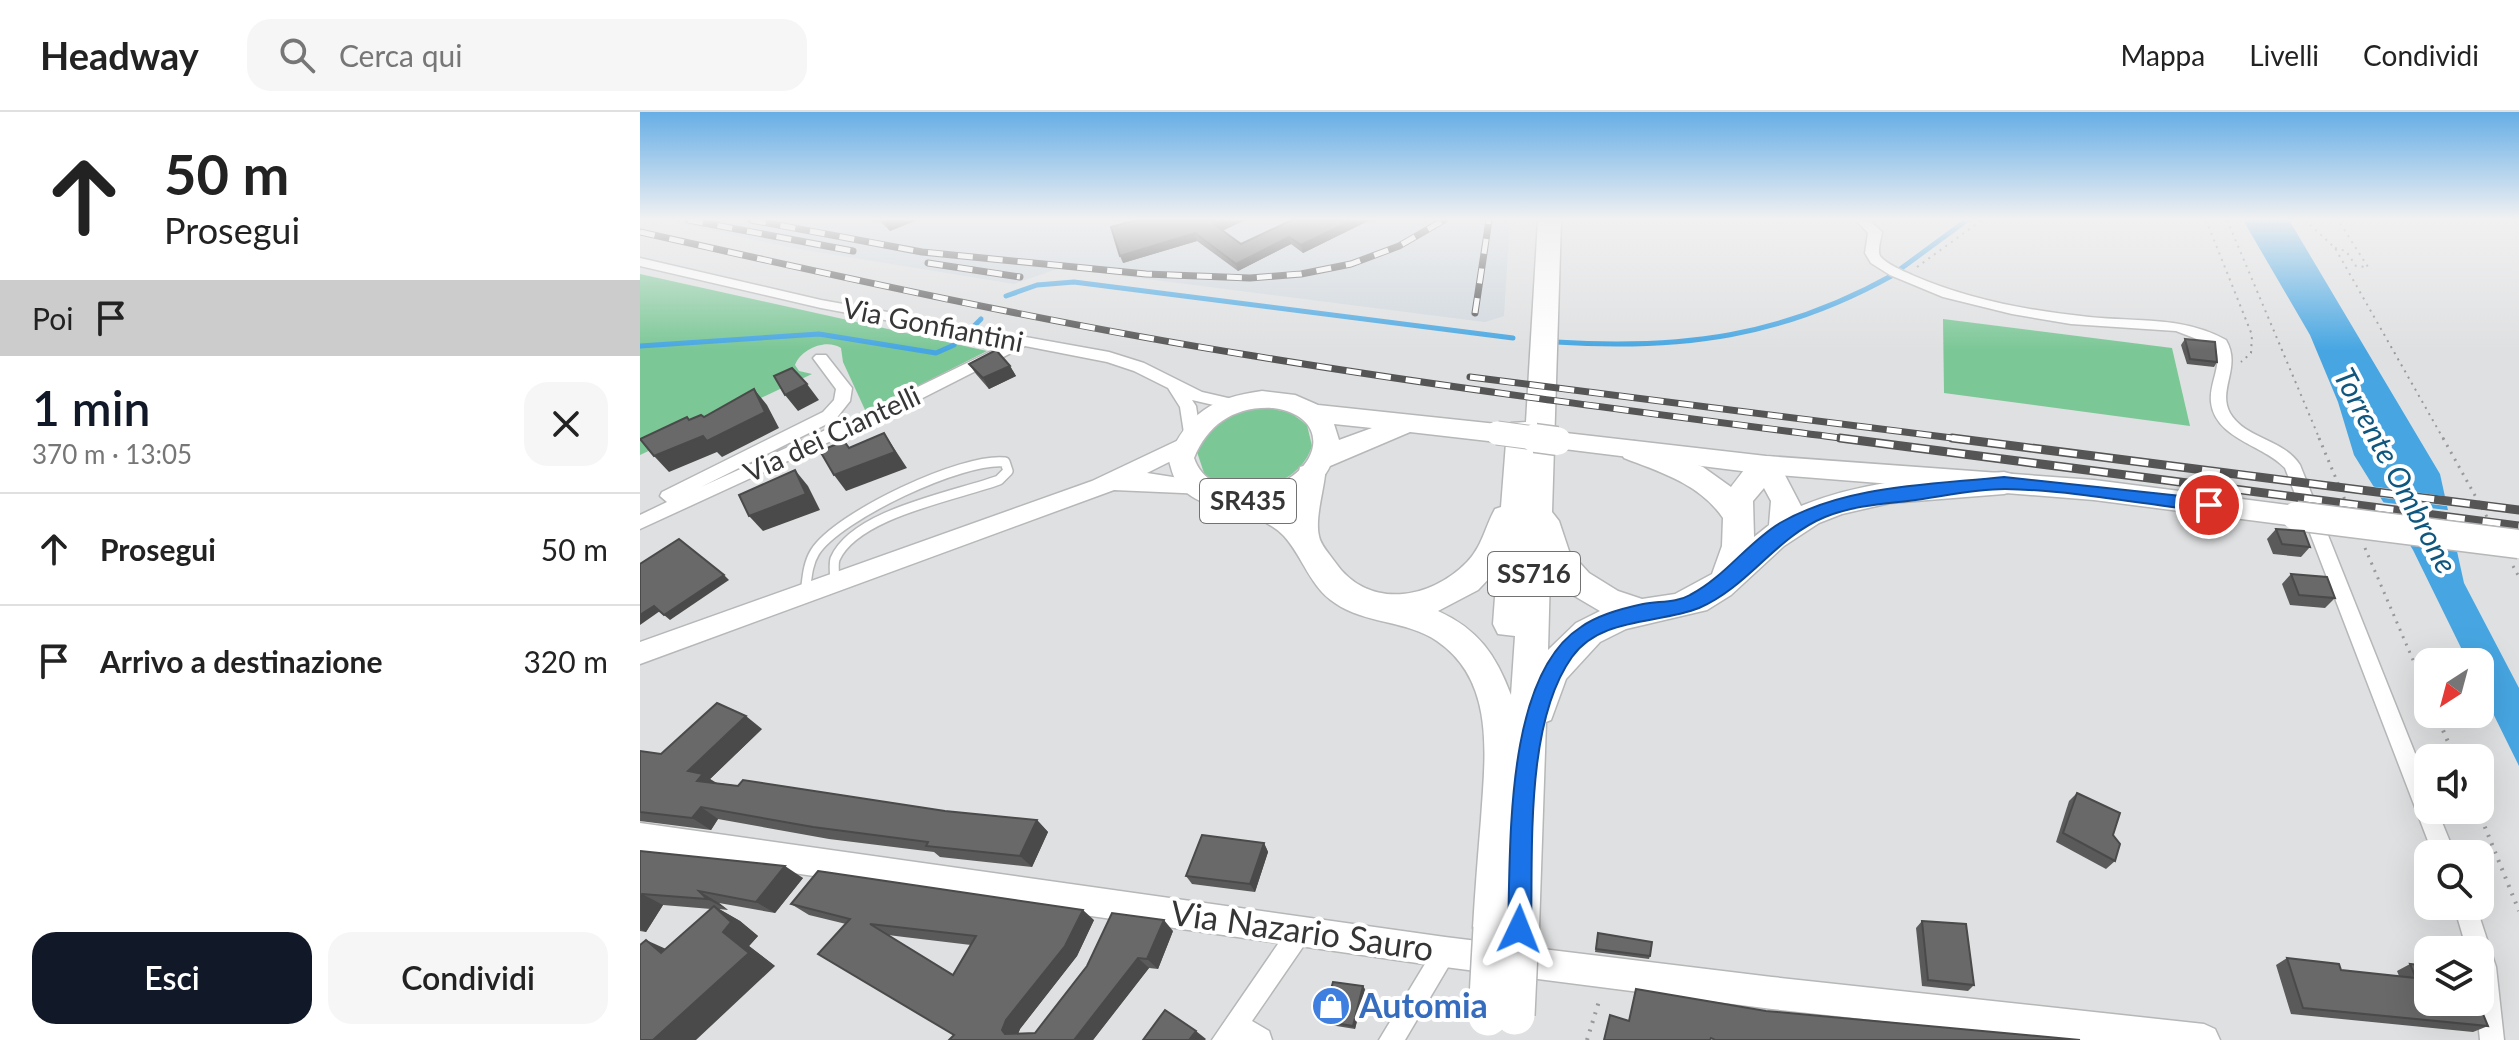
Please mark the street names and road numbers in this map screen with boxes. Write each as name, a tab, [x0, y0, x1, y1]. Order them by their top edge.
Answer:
street label: Via Gonfiantini	[840, 290, 1026, 358]
street label: Via dei Ciantelli	[738, 377, 925, 489]
road number: SR435	[1200, 479, 1296, 523]
road number: SS716	[1488, 552, 1580, 596]
street label: Via Nazario Sauro	[1168, 891, 1436, 968]

